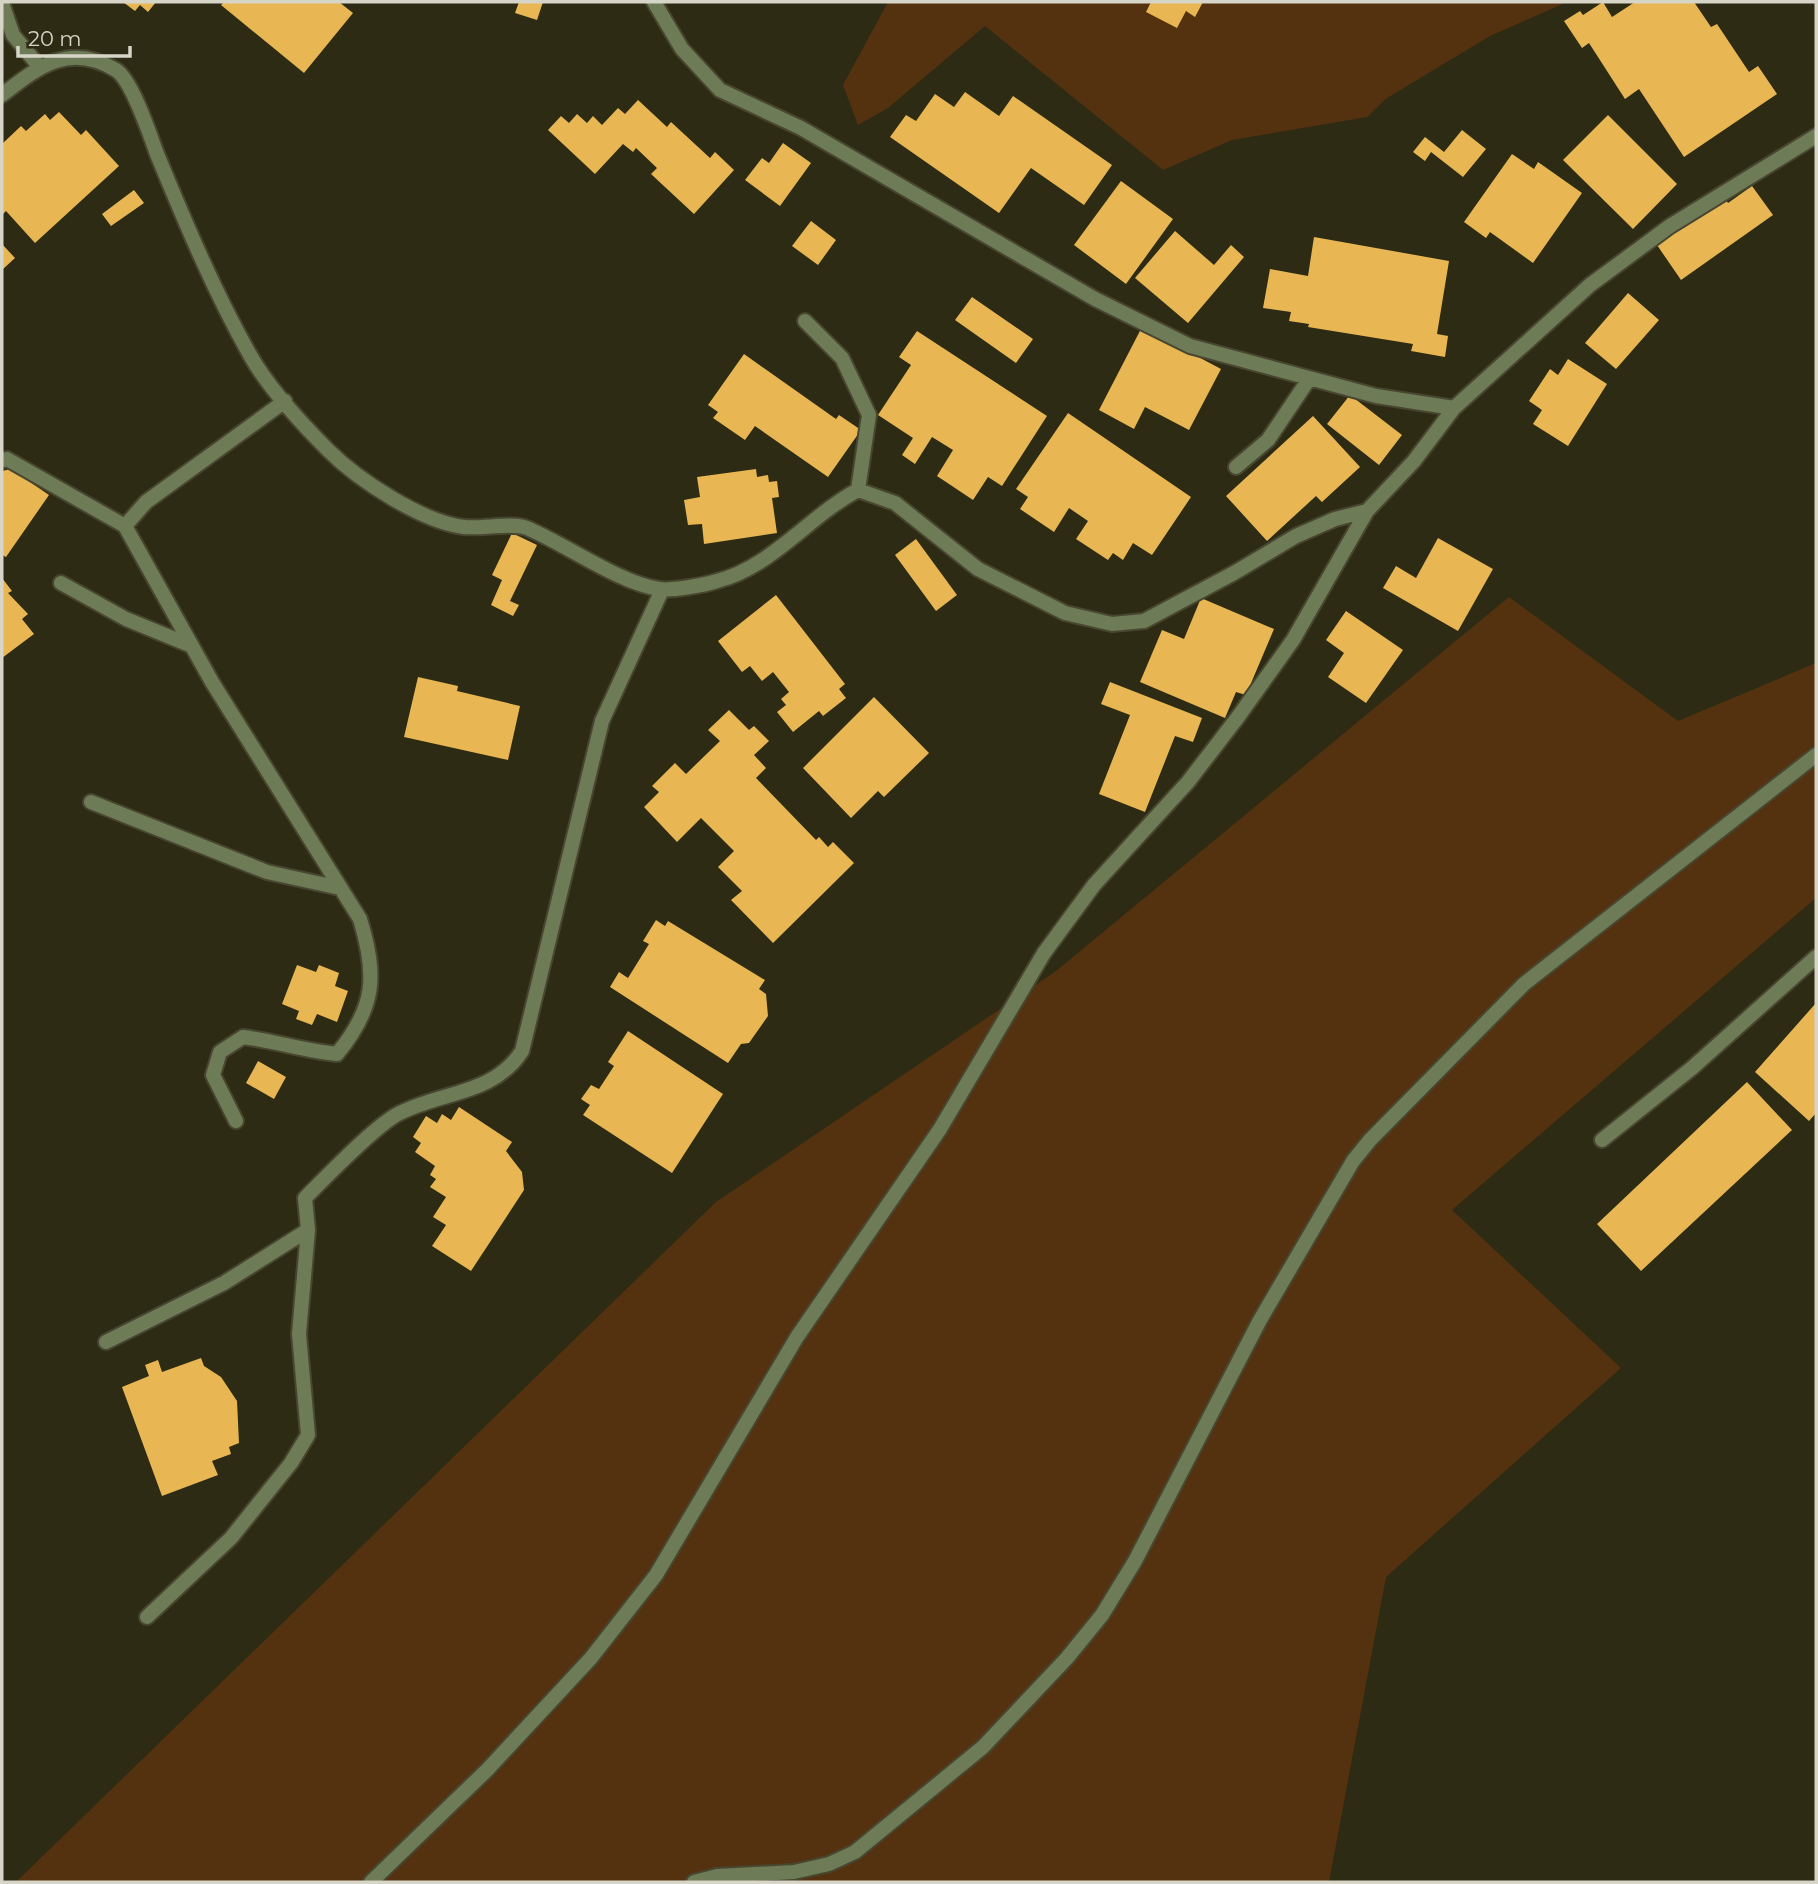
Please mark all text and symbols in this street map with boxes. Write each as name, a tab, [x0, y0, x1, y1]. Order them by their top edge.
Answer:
scale bar	[18, 14, 130, 58]
text: 20 m	[28, 26, 82, 51]

